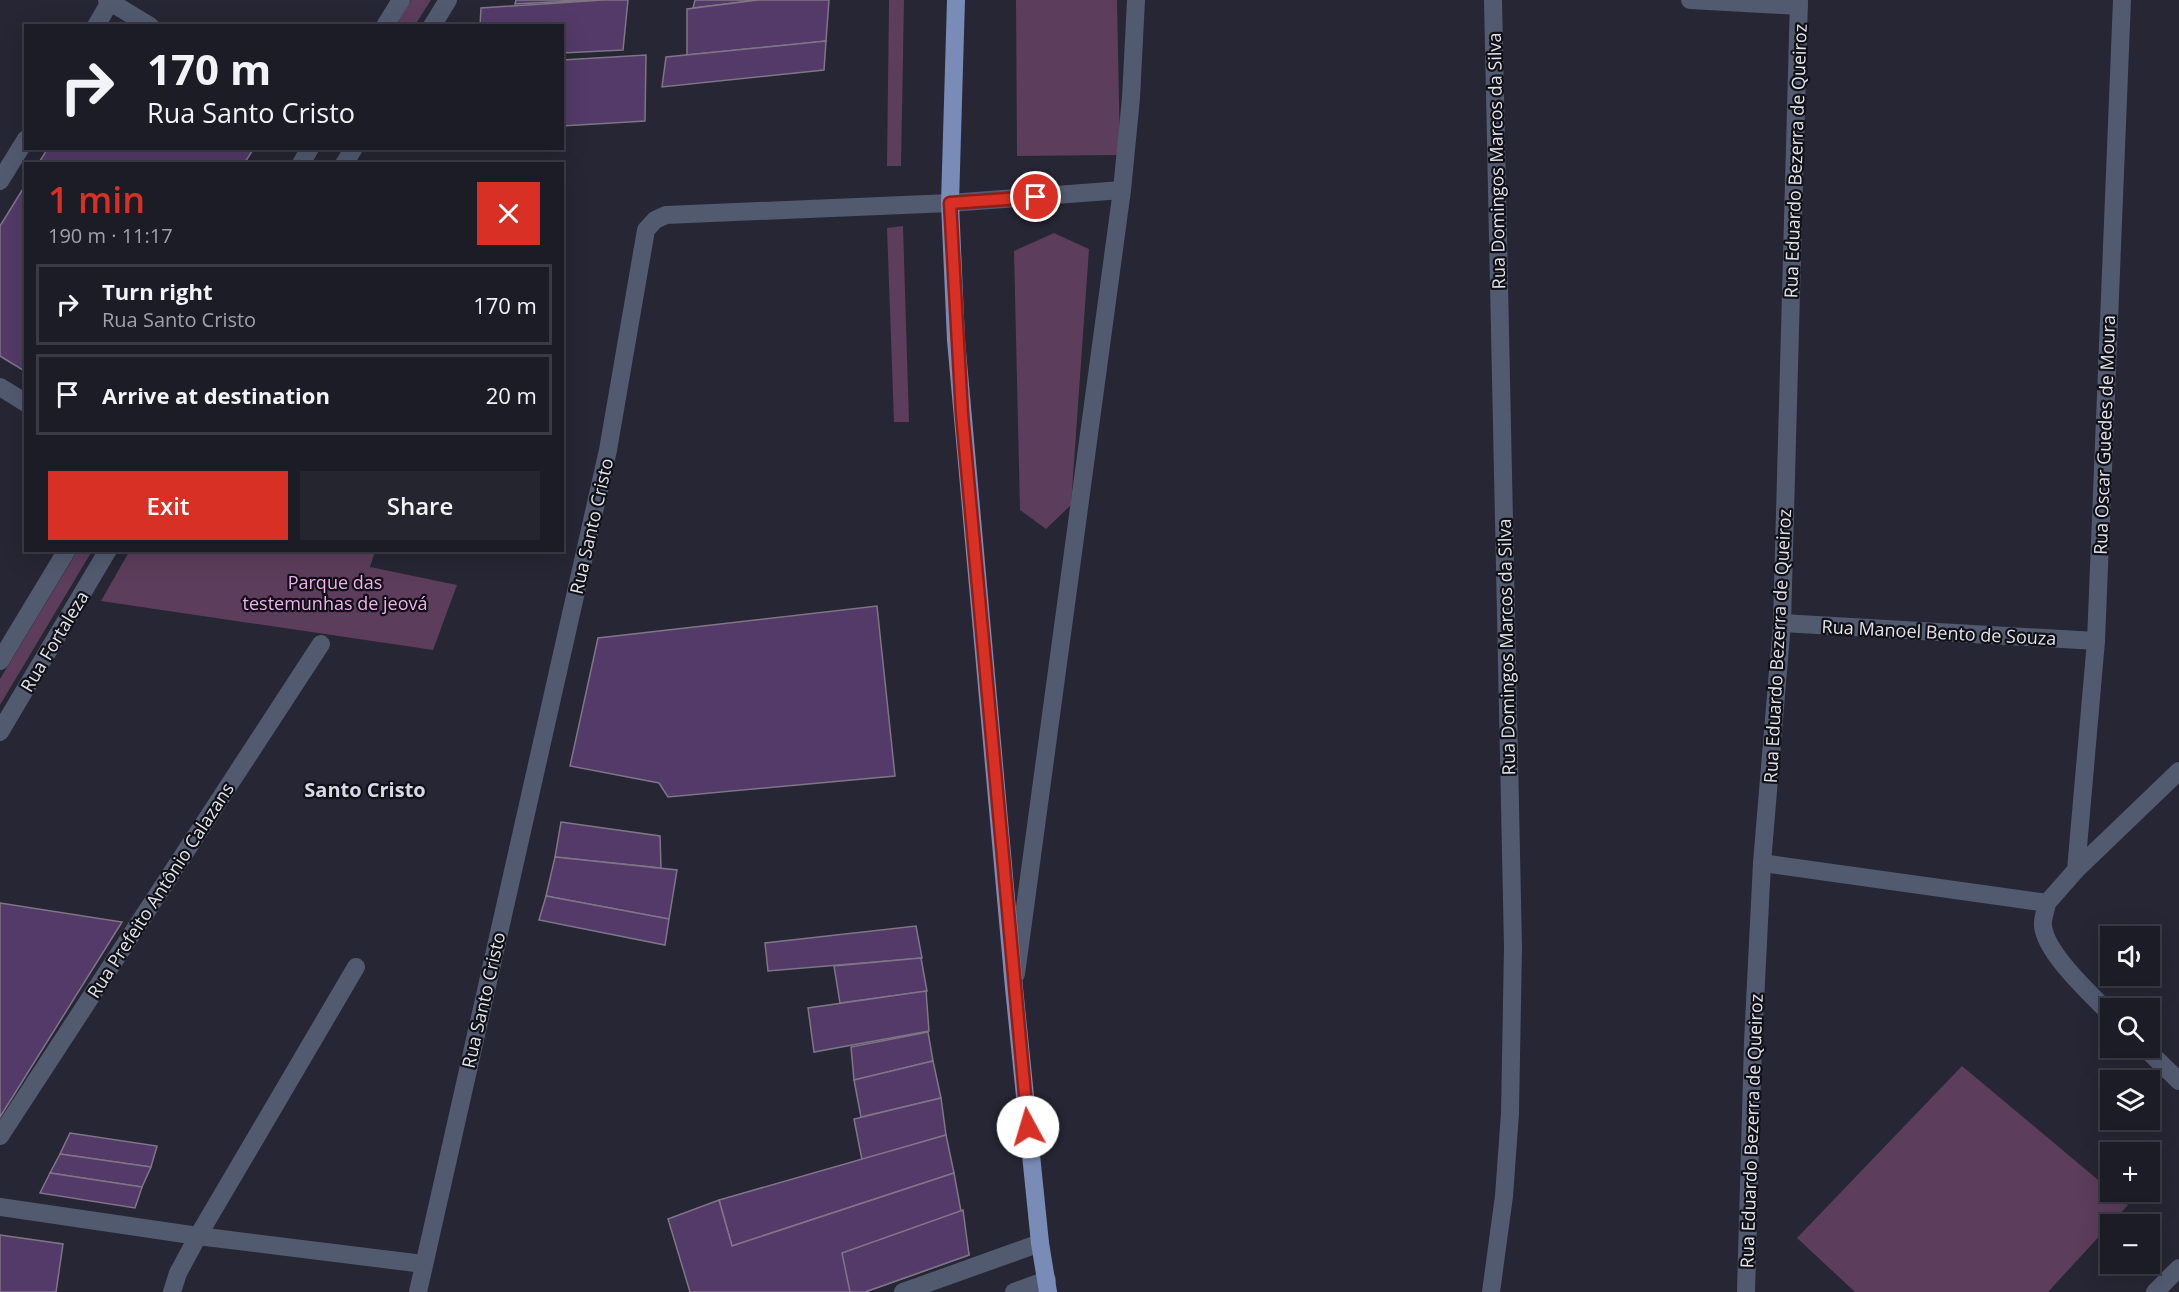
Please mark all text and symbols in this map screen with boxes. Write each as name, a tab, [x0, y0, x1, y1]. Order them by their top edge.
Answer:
street label: Rua Eduardo Bezerra de Queiroz	[1778, 23, 1812, 299]
street label: Rua Domingos Marcos da Silva	[1482, 32, 1510, 290]
text: 170 m	[147, 40, 271, 97]
icon: right	[48, 48, 126, 126]
text: Rua Santo Cristo	[147, 94, 355, 131]
pin	[1010, 171, 1061, 222]
text: 1 min	[48, 175, 145, 224]
icon: arrive	[1019, 180, 1052, 213]
button: close	[477, 182, 540, 245]
text: 190 m · 11:17	[48, 222, 173, 249]
text: Turn right	[102, 276, 213, 306]
icon: right	[51, 288, 84, 321]
text: 170 m	[473, 290, 537, 320]
text: Rua Santo Cristo	[102, 306, 256, 333]
street label: Rua Oscar Guedes de Moura	[2088, 315, 2120, 555]
icon: arrive	[51, 378, 84, 411]
text: Arrive at destination	[102, 380, 330, 410]
text: 20 m	[486, 380, 537, 410]
street label: Rua Santo Cristo	[564, 456, 618, 596]
button: Exit	[48, 471, 288, 540]
button: Share	[300, 471, 540, 540]
street label: Rua Eduardo Bezerra de Queiroz	[1758, 508, 1796, 784]
street label: Rua Domingos Marcos da Silva	[1492, 518, 1520, 776]
park label: Parque das testemunhas de jeová	[243, 570, 427, 615]
street label: Rua Fortaleza	[14, 586, 94, 696]
street label: Rua Manoel Bento de Souza	[1821, 614, 2057, 650]
district label: Santo Cristo	[304, 776, 426, 803]
street label: Rua Prefeito Antônio Calazans	[81, 778, 239, 1002]
map controls	[2100, 926, 2160, 1274]
button: sound	[2100, 926, 2160, 986]
street label: Rua Santo Cristo	[456, 930, 510, 1070]
street label: Rua Eduardo Bezerra de Queiroz	[1734, 993, 1768, 1269]
button: search	[2100, 998, 2160, 1058]
button: layers	[2100, 1070, 2160, 1130]
position arrow	[996, 1095, 1060, 1159]
button: +	[2100, 1142, 2160, 1202]
button: −	[2100, 1214, 2160, 1274]

